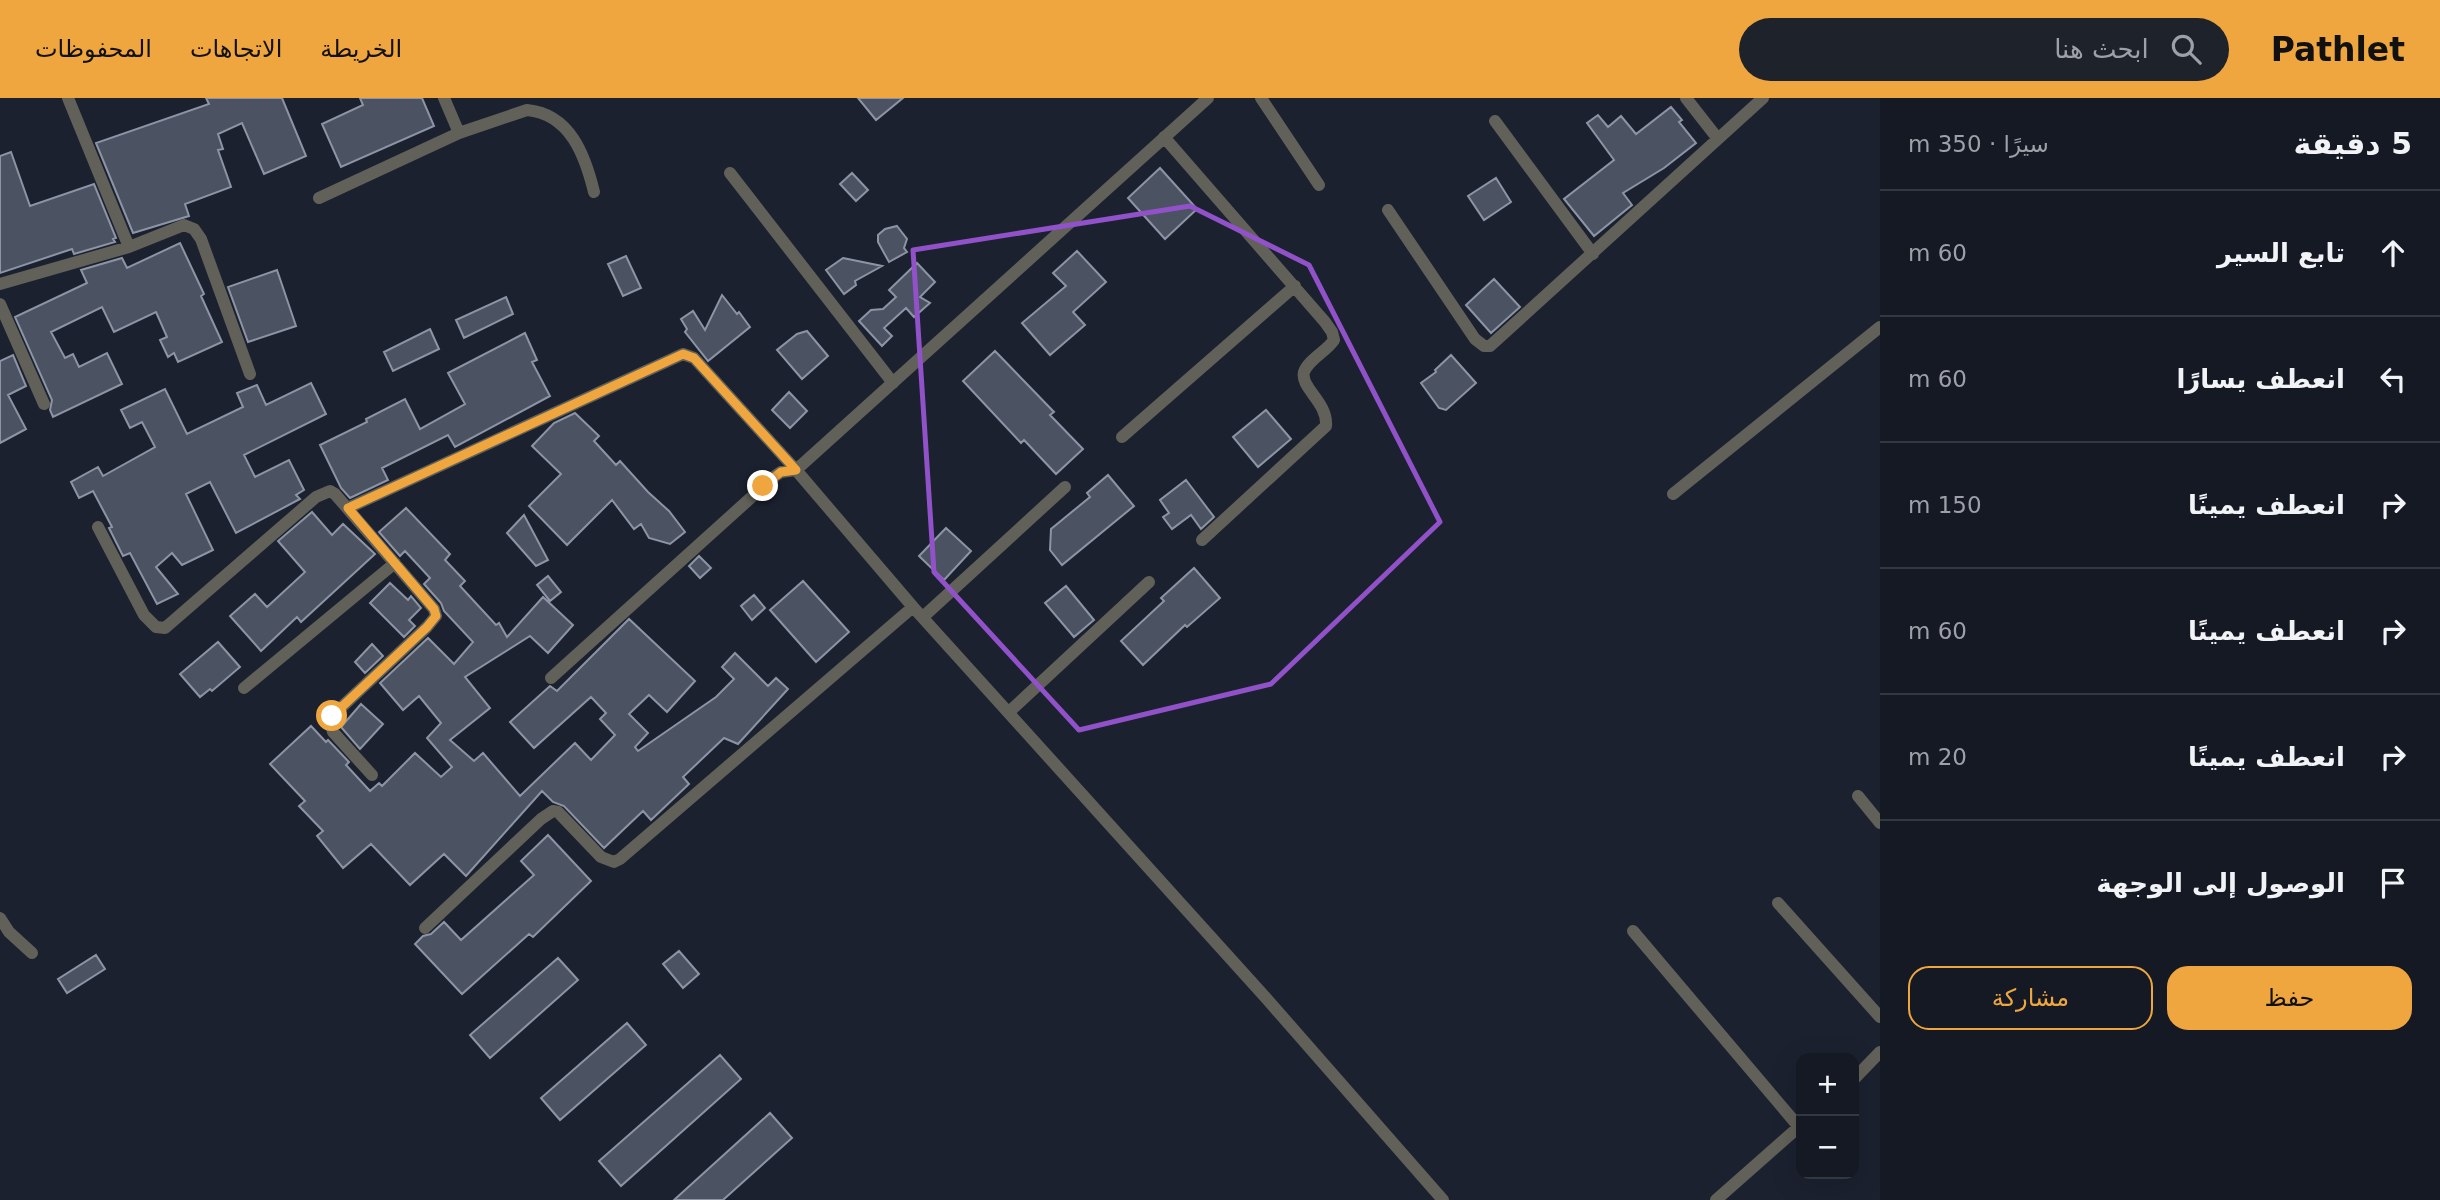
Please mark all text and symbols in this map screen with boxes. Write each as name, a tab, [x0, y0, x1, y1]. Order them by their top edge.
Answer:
search box	[1739, 18, 2229, 81]
icon: search	[2167, 30, 2205, 68]
text: Pathlet	[2271, 30, 2405, 69]
text: ابحث هنا	[2054, 34, 2149, 64]
text: المحفوظات	[35, 35, 152, 63]
text: الاتجاهات	[190, 35, 282, 63]
text: الخريطة	[320, 35, 402, 63]
text: 5 دقيقة	[2294, 126, 2412, 161]
text: سيرًا · 350 m	[1908, 131, 2049, 157]
icon: ahead	[2374, 234, 2412, 272]
text: تابع السير	[2217, 238, 2345, 268]
text: 60 m	[1908, 240, 1967, 266]
icon: left	[2374, 360, 2412, 398]
text: انعطف يسارًا	[2176, 364, 2345, 394]
text: 60 m	[1908, 366, 1967, 392]
route end	[747, 470, 778, 501]
icon: right	[2374, 486, 2412, 524]
text: انعطف يمينًا	[2188, 490, 2345, 520]
text: 150 m	[1908, 492, 1982, 518]
icon: right	[2374, 612, 2412, 650]
text: انعطف يمينًا	[2188, 616, 2345, 646]
text: 60 m	[1908, 618, 1967, 644]
route start	[316, 700, 347, 731]
icon: right	[2374, 738, 2412, 776]
text: انعطف يمينًا	[2188, 742, 2345, 772]
text: 20 m	[1908, 744, 1967, 770]
icon: arrive	[2374, 864, 2412, 902]
text: الوصول إلى الوجهة	[2096, 868, 2345, 898]
button: مشاركة	[1908, 966, 2153, 1030]
button: حفظ	[2167, 966, 2412, 1030]
map controls	[1796, 1053, 1859, 1179]
button: +	[1796, 1053, 1859, 1116]
button: −	[1796, 1116, 1859, 1179]

